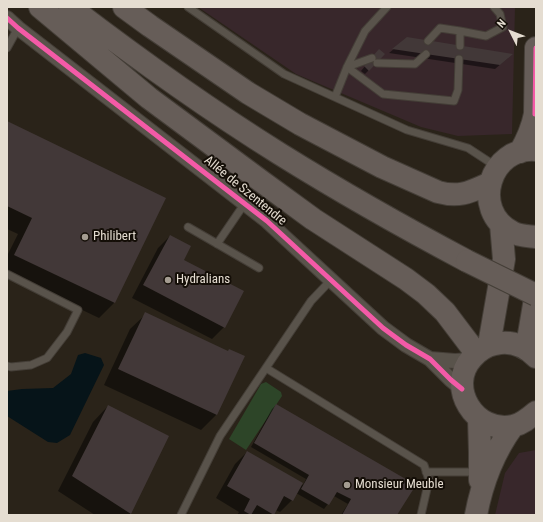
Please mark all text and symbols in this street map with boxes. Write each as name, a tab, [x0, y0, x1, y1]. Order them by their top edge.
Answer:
north arrow	[491, 12, 531, 52]
text: N	[495, 17, 509, 30]
street label: Allée de Szentendre	[201, 153, 289, 229]
place label: Philibert	[93, 229, 136, 245]
marker: Philibert	[80, 232, 90, 242]
place label: Hydralians	[176, 272, 230, 288]
marker: Hydralians	[163, 275, 173, 285]
place label: Monsieur Meuble	[355, 477, 444, 493]
marker: Monsieur Meuble	[342, 480, 352, 490]

